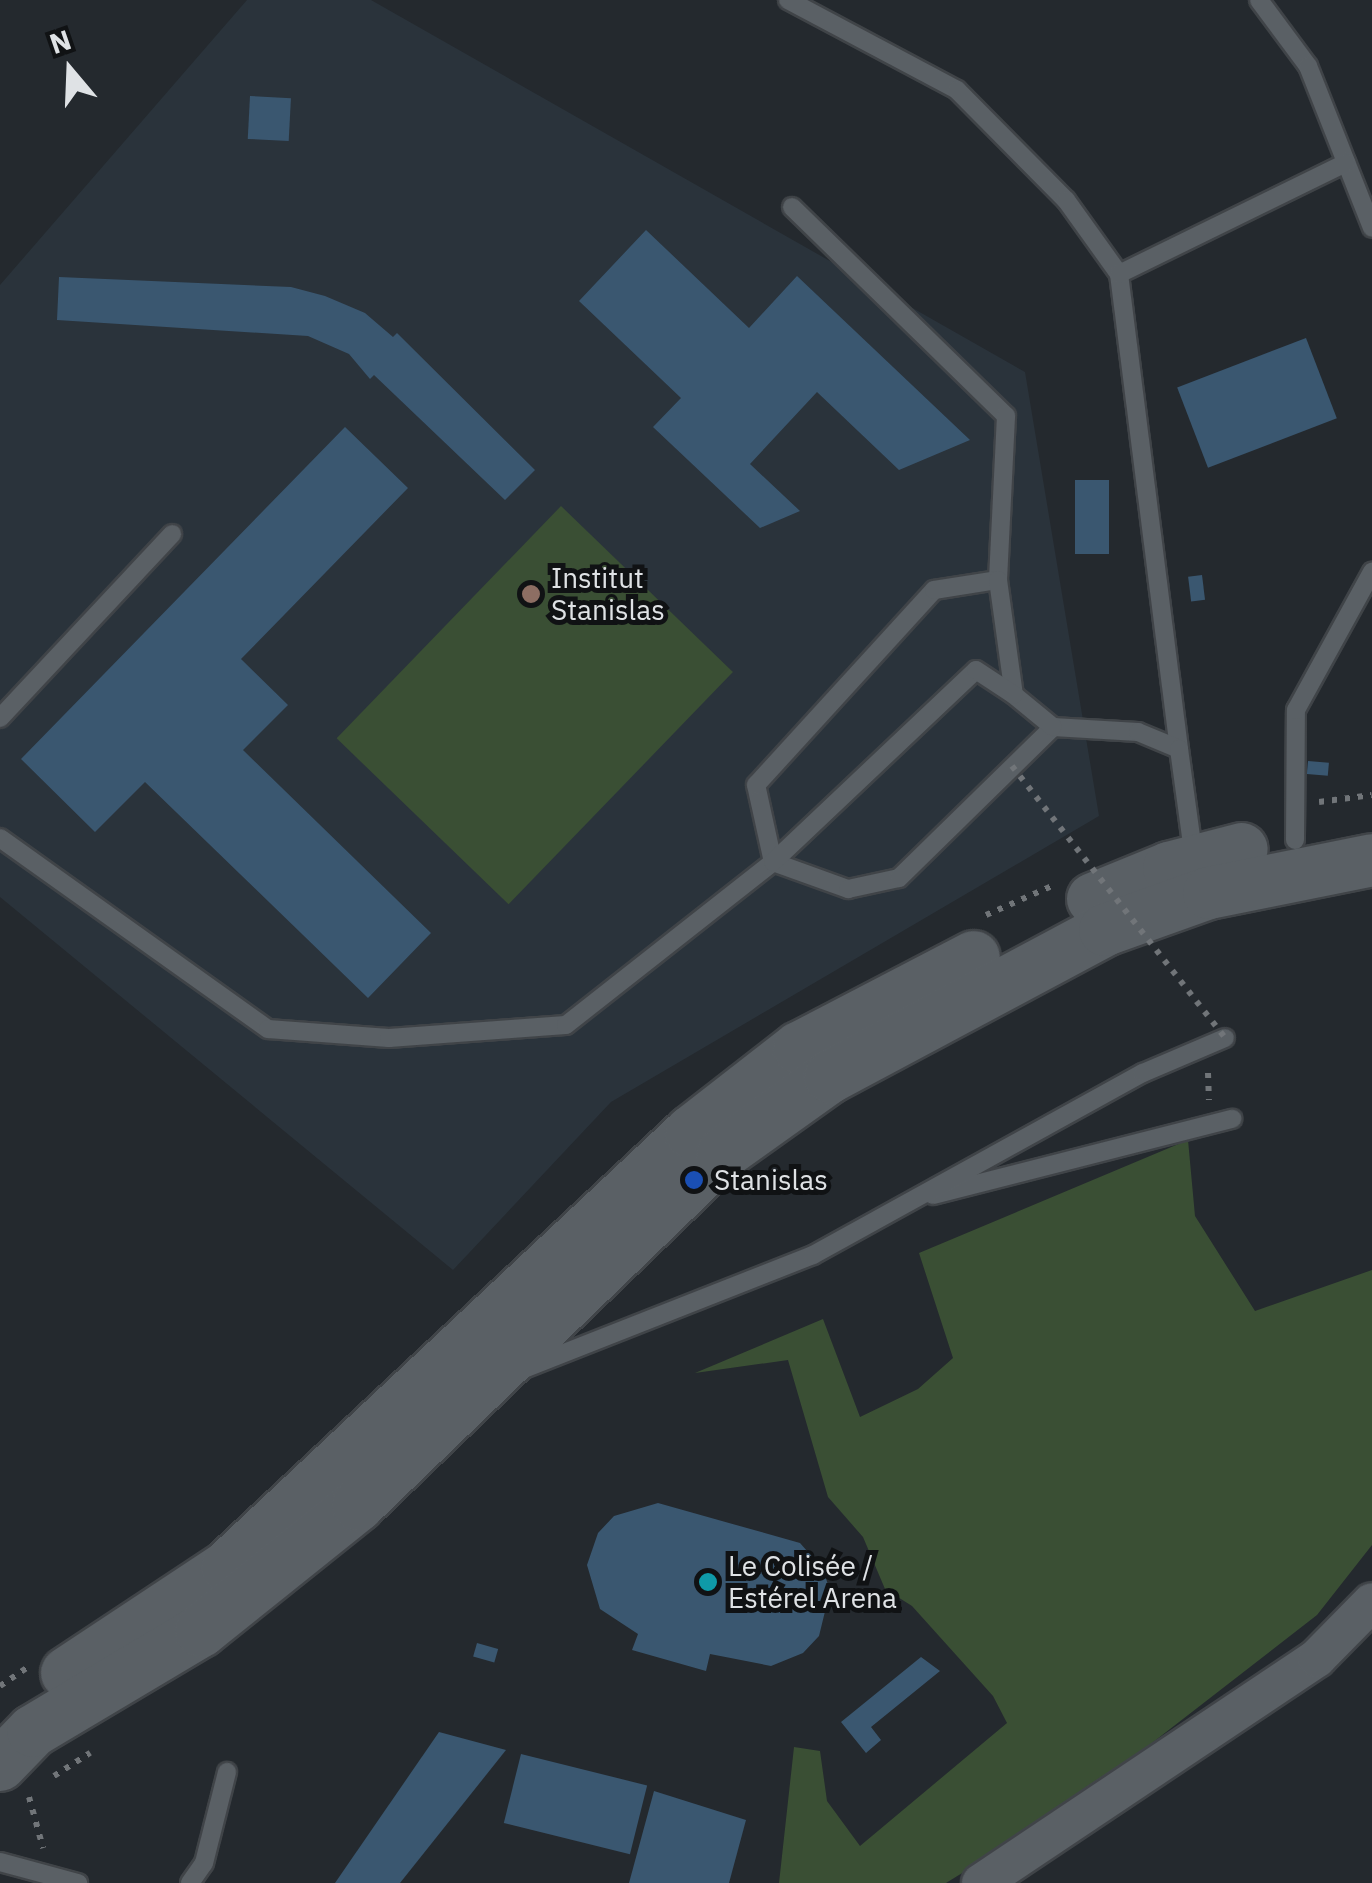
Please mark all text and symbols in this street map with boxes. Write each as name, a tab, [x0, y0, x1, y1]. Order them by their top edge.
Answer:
north arrow	[20, 20, 120, 120]
text: N	[44, 20, 76, 62]
place label: Institut Stanislas	[551, 561, 665, 627]
marker: Institut Stanislas	[520, 583, 542, 605]
place label: Stanislas	[714, 1163, 828, 1197]
marker: Stanislas	[683, 1169, 705, 1191]
place label: Le Colisée / Estérel Arena	[728, 1549, 897, 1615]
marker: Le Colisée / Estérel Arena	[697, 1571, 719, 1593]

